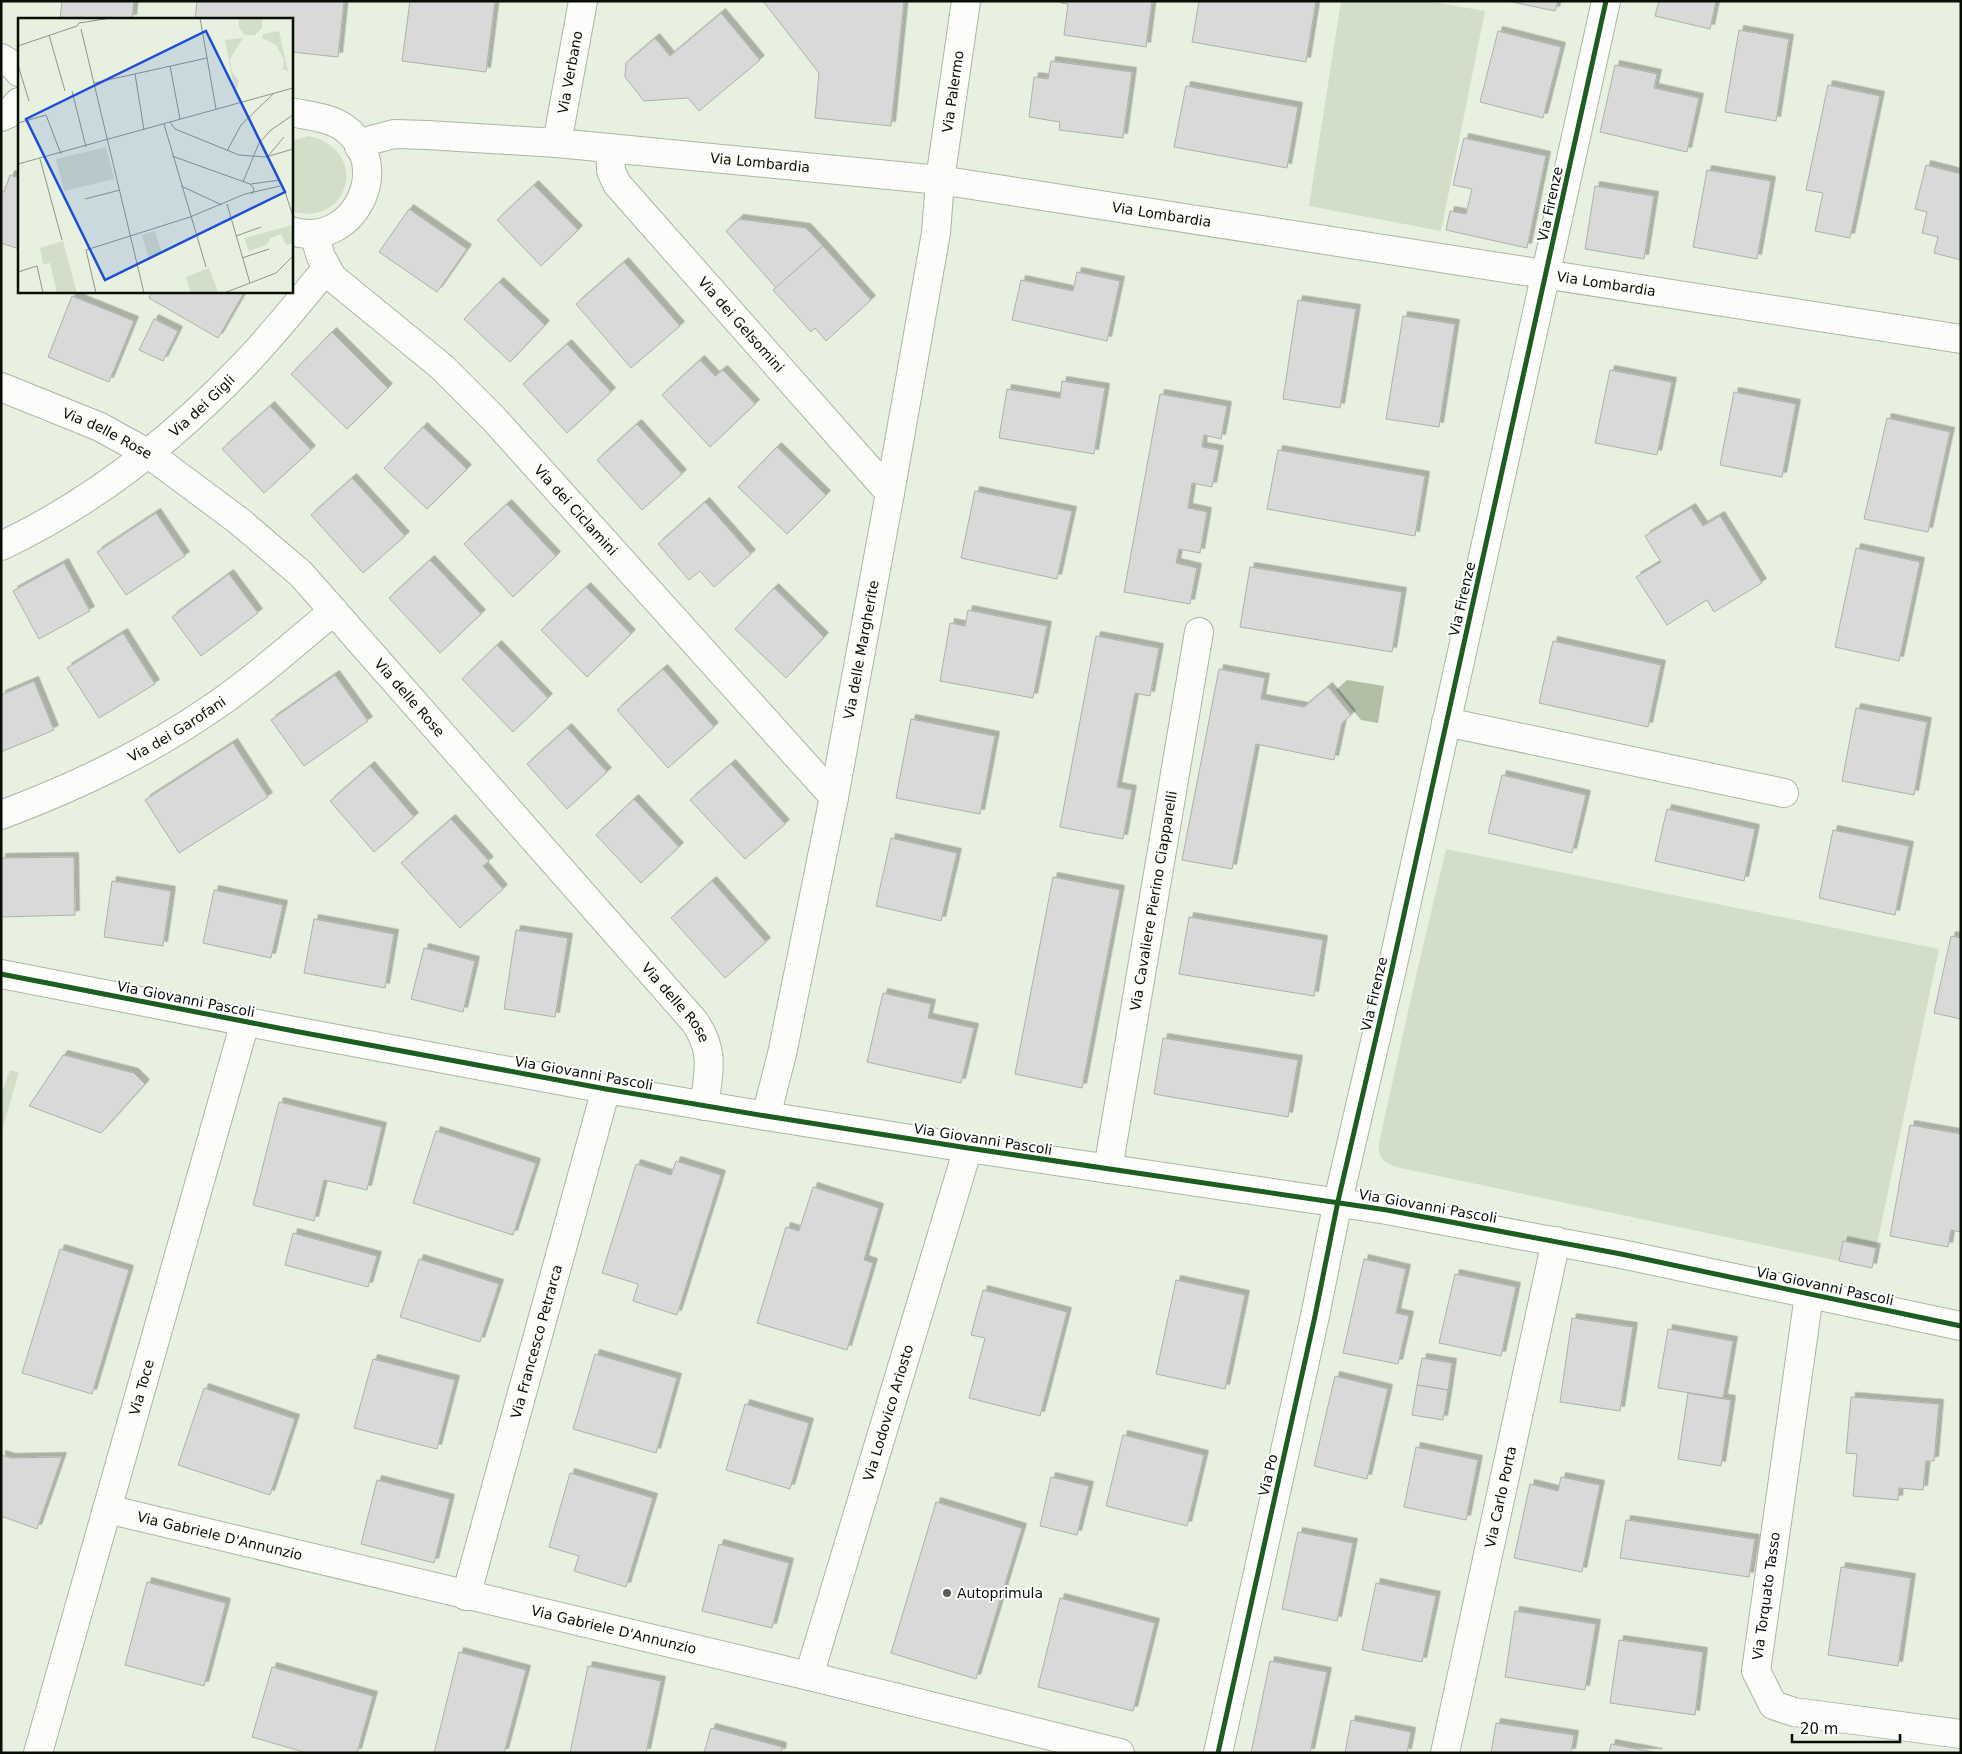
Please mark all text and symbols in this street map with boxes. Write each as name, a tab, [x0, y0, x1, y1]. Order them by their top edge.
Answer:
inset map	[18, 18, 292, 292]
street label: Via Verbano	[555, 29, 585, 115]
street label: Via Palermo	[939, 49, 967, 134]
street label: Via Lombardia	[709, 150, 811, 175]
street label: Via Firenze	[1534, 165, 1566, 243]
street label: Via Lombardia	[1111, 199, 1212, 230]
street label: Via Lombardia	[1555, 268, 1657, 299]
street label: Via dei Gelsomini	[695, 274, 788, 376]
street label: Via dei Gigli	[166, 371, 238, 440]
street label: Via delle Rose	[60, 405, 155, 462]
street label: Via dei Ciclamini	[531, 461, 621, 559]
street label: Via Firenze	[1446, 560, 1478, 638]
street label: Via delle Margherite	[840, 579, 882, 720]
street label: Via delle Rose	[371, 655, 448, 740]
street label: Via dei Garofani	[125, 693, 229, 765]
street label: Via Cavaliere Pierino Ciapparelli	[1127, 790, 1180, 1012]
street label: Via Firenze	[1358, 955, 1390, 1033]
street label: Via delle Rose	[639, 960, 713, 1045]
street label: Via Giovanni Pascoli	[116, 978, 256, 1020]
street label: Via Giovanni Pascoli	[514, 1053, 654, 1093]
street label: Via Giovanni Pascoli	[913, 1120, 1053, 1158]
street label: Via Giovanni Pascoli	[1358, 1186, 1498, 1226]
street label: Via Francesco Petrarca	[507, 1263, 565, 1420]
street label: Via Giovanni Pascoli	[1755, 1264, 1895, 1308]
street label: Via Lodovico Ariosto	[860, 1342, 916, 1483]
street label: Via Toce	[126, 1358, 157, 1417]
street label: Via Carlo Porta	[1482, 1445, 1519, 1549]
street label: Via Po	[1255, 1452, 1281, 1498]
street label: Via Gabriele D'Annunzio	[136, 1508, 304, 1563]
street label: Via Torquato Tasso	[1749, 1531, 1783, 1661]
place label: Autoprimula	[957, 1585, 1043, 1601]
marker: Autoprimula	[941, 1587, 953, 1599]
street label: Via Gabriele D'Annunzio	[530, 1602, 698, 1657]
scale bar	[1792, 1712, 1900, 1744]
text: 20 m	[1800, 1720, 1838, 1738]

